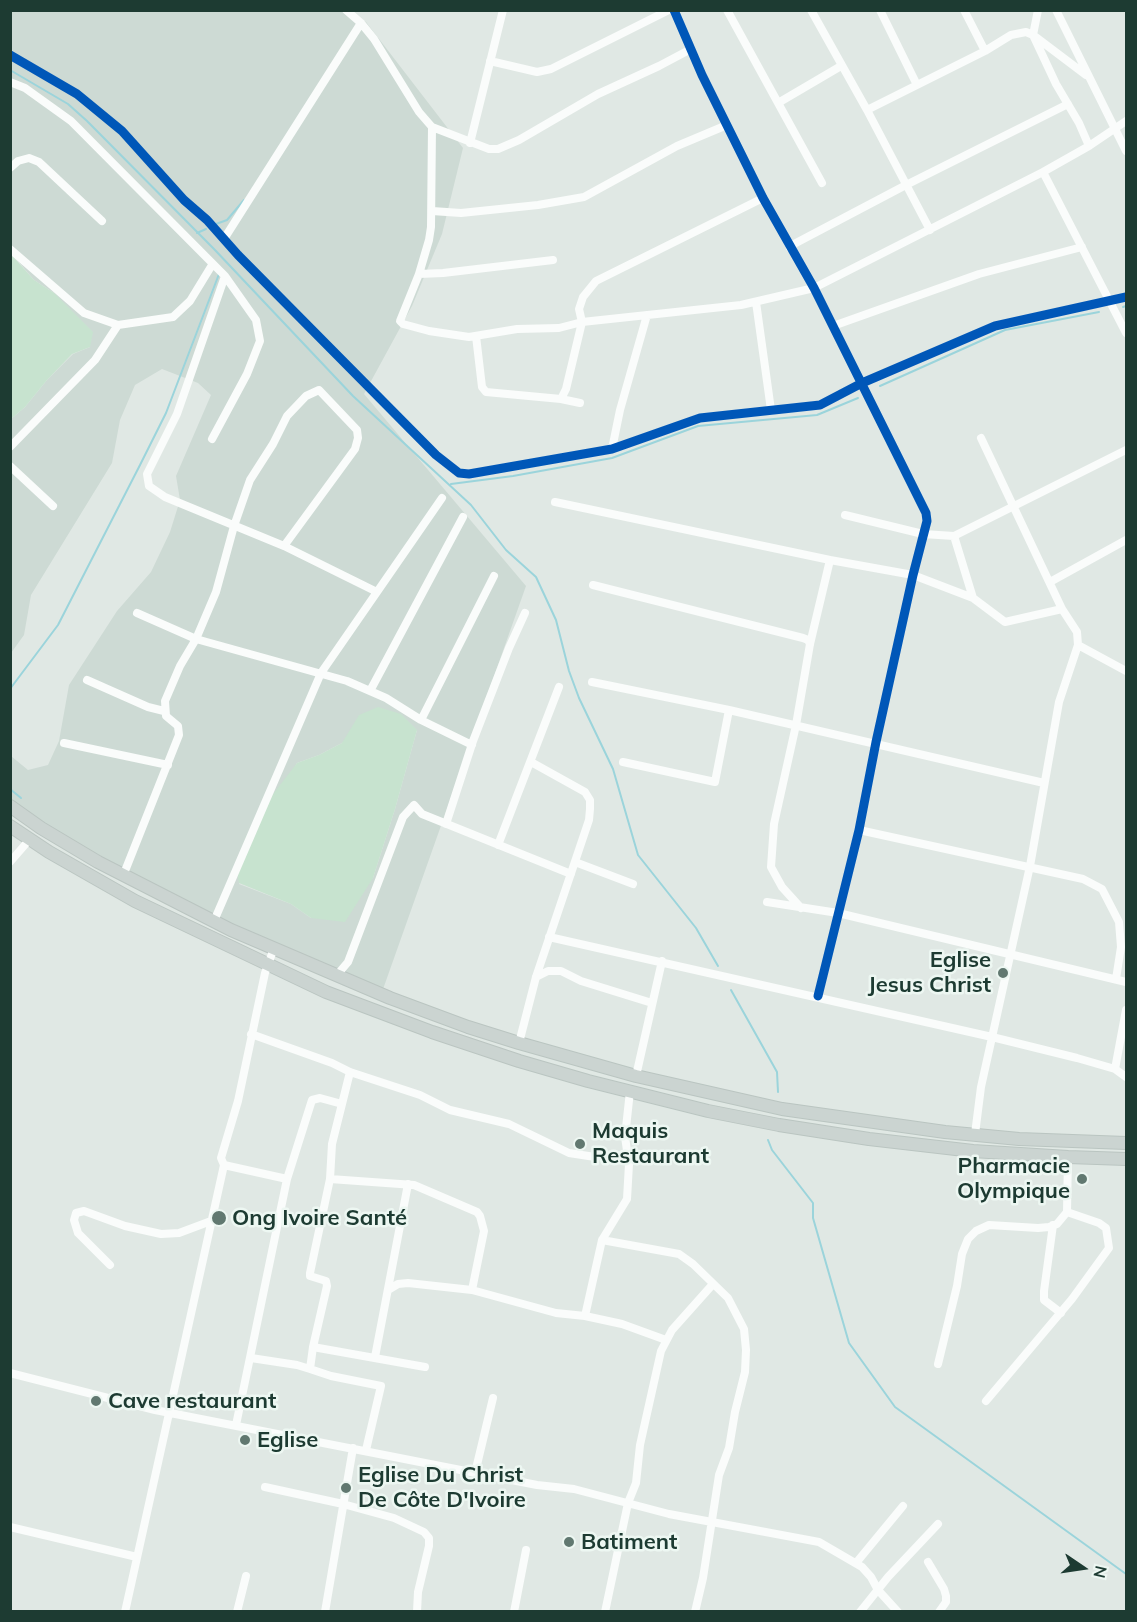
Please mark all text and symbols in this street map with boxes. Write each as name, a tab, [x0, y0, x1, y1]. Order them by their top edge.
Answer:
place label: Eglise Jesus Christ	[868, 947, 991, 998]
marker: Eglise Jesus Christ	[996, 966, 1010, 980]
place label: Maquis Restaurant	[592, 1118, 709, 1170]
marker: Maquis Restaurant	[573, 1137, 587, 1151]
place label: Pharmacie Olympique	[957, 1153, 1070, 1204]
marker: Pharmacie Olympique	[1075, 1172, 1089, 1186]
place label: Ong Ivoire Santé	[232, 1205, 407, 1231]
marker: Ong Ivoire Santé	[210, 1209, 228, 1227]
place label: Cave restaurant	[108, 1388, 276, 1414]
marker: Cave restaurant	[89, 1394, 103, 1408]
place label: Eglise	[257, 1427, 318, 1453]
marker: Eglise	[238, 1433, 252, 1447]
place label: Eglise Du Christ De Côte D'Ivoire	[358, 1462, 526, 1514]
marker: Eglise Du Christ De Côte D'Ivoire	[339, 1481, 353, 1495]
place label: Batiment	[581, 1529, 677, 1555]
marker: Batiment	[562, 1535, 576, 1549]
north arrow	[1053, 1538, 1113, 1598]
text: N	[1089, 1564, 1112, 1580]

